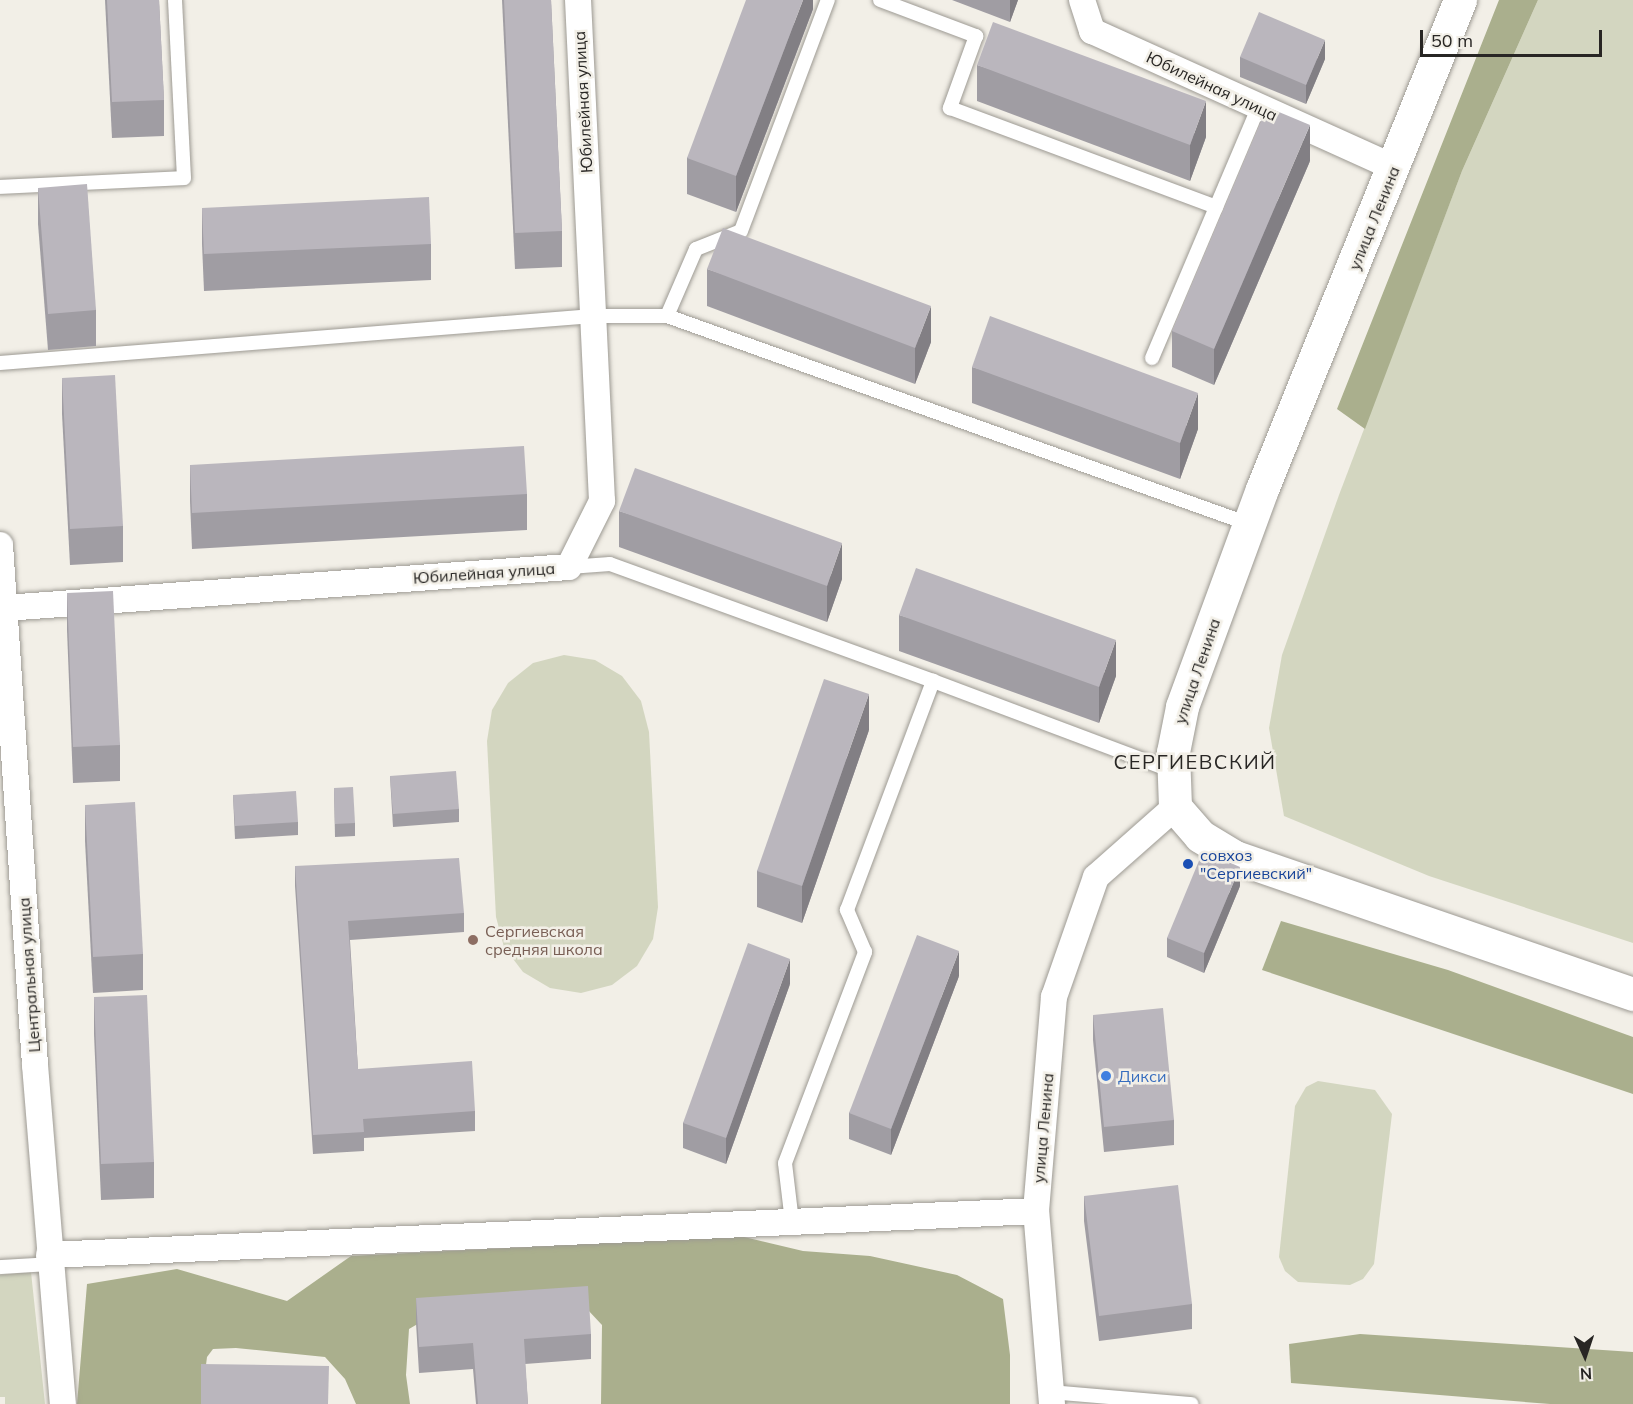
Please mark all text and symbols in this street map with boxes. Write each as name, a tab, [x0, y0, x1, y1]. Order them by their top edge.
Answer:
scale bar	[1423, 18, 1604, 56]
text: 50 m	[1431, 29, 1473, 52]
street label: Юбилейная улица	[570, 31, 596, 173]
street label: Юбилейная улица	[1144, 47, 1280, 125]
street label: улица Ленина	[1344, 163, 1404, 273]
street label: Юбилейная улица	[412, 558, 556, 588]
street label: улица Ленина	[1170, 616, 1224, 726]
district label: СЕРГИЕВСКИЙ	[1113, 749, 1277, 773]
place label: совхоз "Сергиевский"	[1200, 845, 1312, 883]
marker: совхоз "Сергиевский"	[1181, 857, 1195, 871]
street label: Центральная улица	[14, 897, 44, 1053]
place label: Сергиевская средняя школа	[485, 921, 603, 959]
marker: Сергиевская средняя школа	[466, 933, 480, 947]
place label: Дикси	[1118, 1066, 1167, 1086]
marker: Дикси	[1099, 1069, 1113, 1083]
street label: улица Ленина	[1029, 1072, 1057, 1184]
north arrow	[1555, 1326, 1615, 1386]
text: N	[1579, 1364, 1593, 1384]

